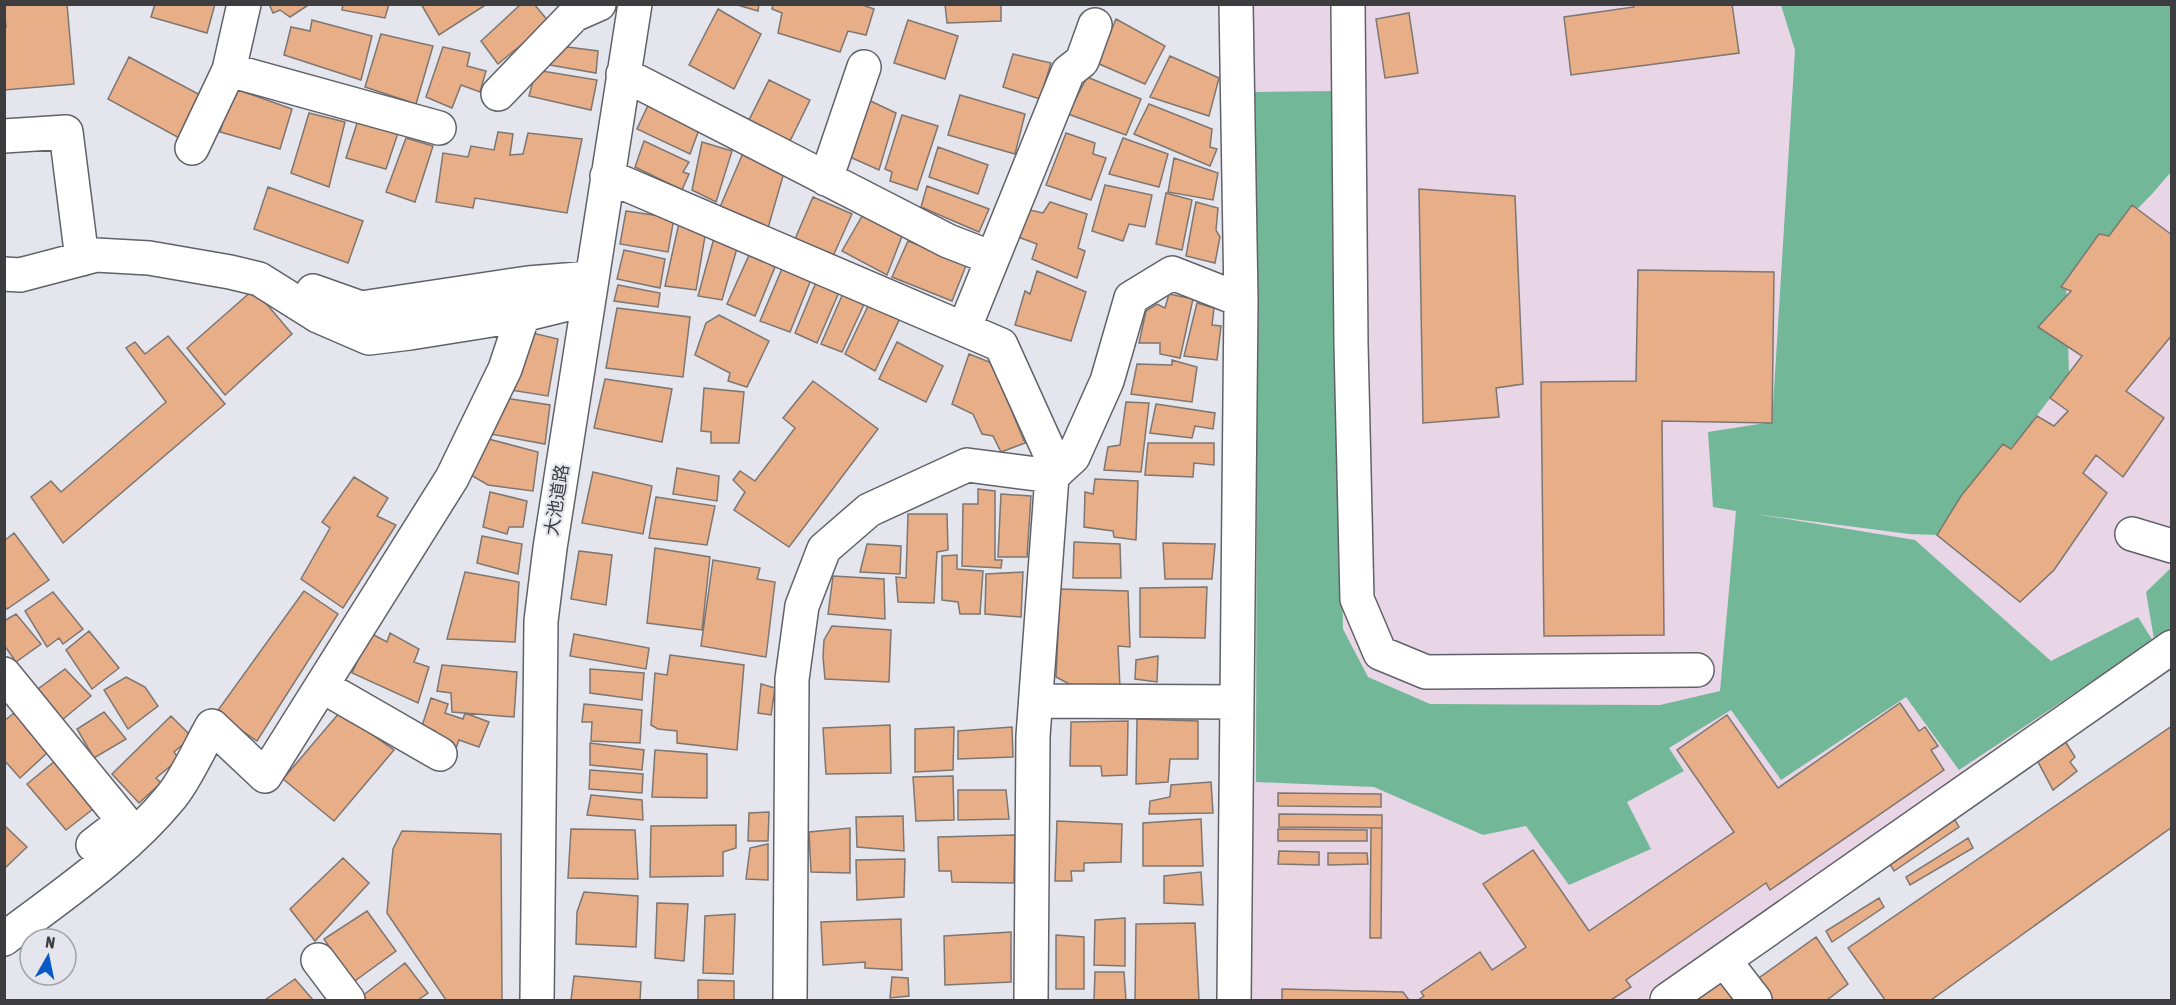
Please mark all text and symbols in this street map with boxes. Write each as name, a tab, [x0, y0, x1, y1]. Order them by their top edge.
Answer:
street label: 大池道路	[541, 463, 573, 537]
north arrow	[18, 927, 78, 987]
text: N	[44, 933, 56, 952]

